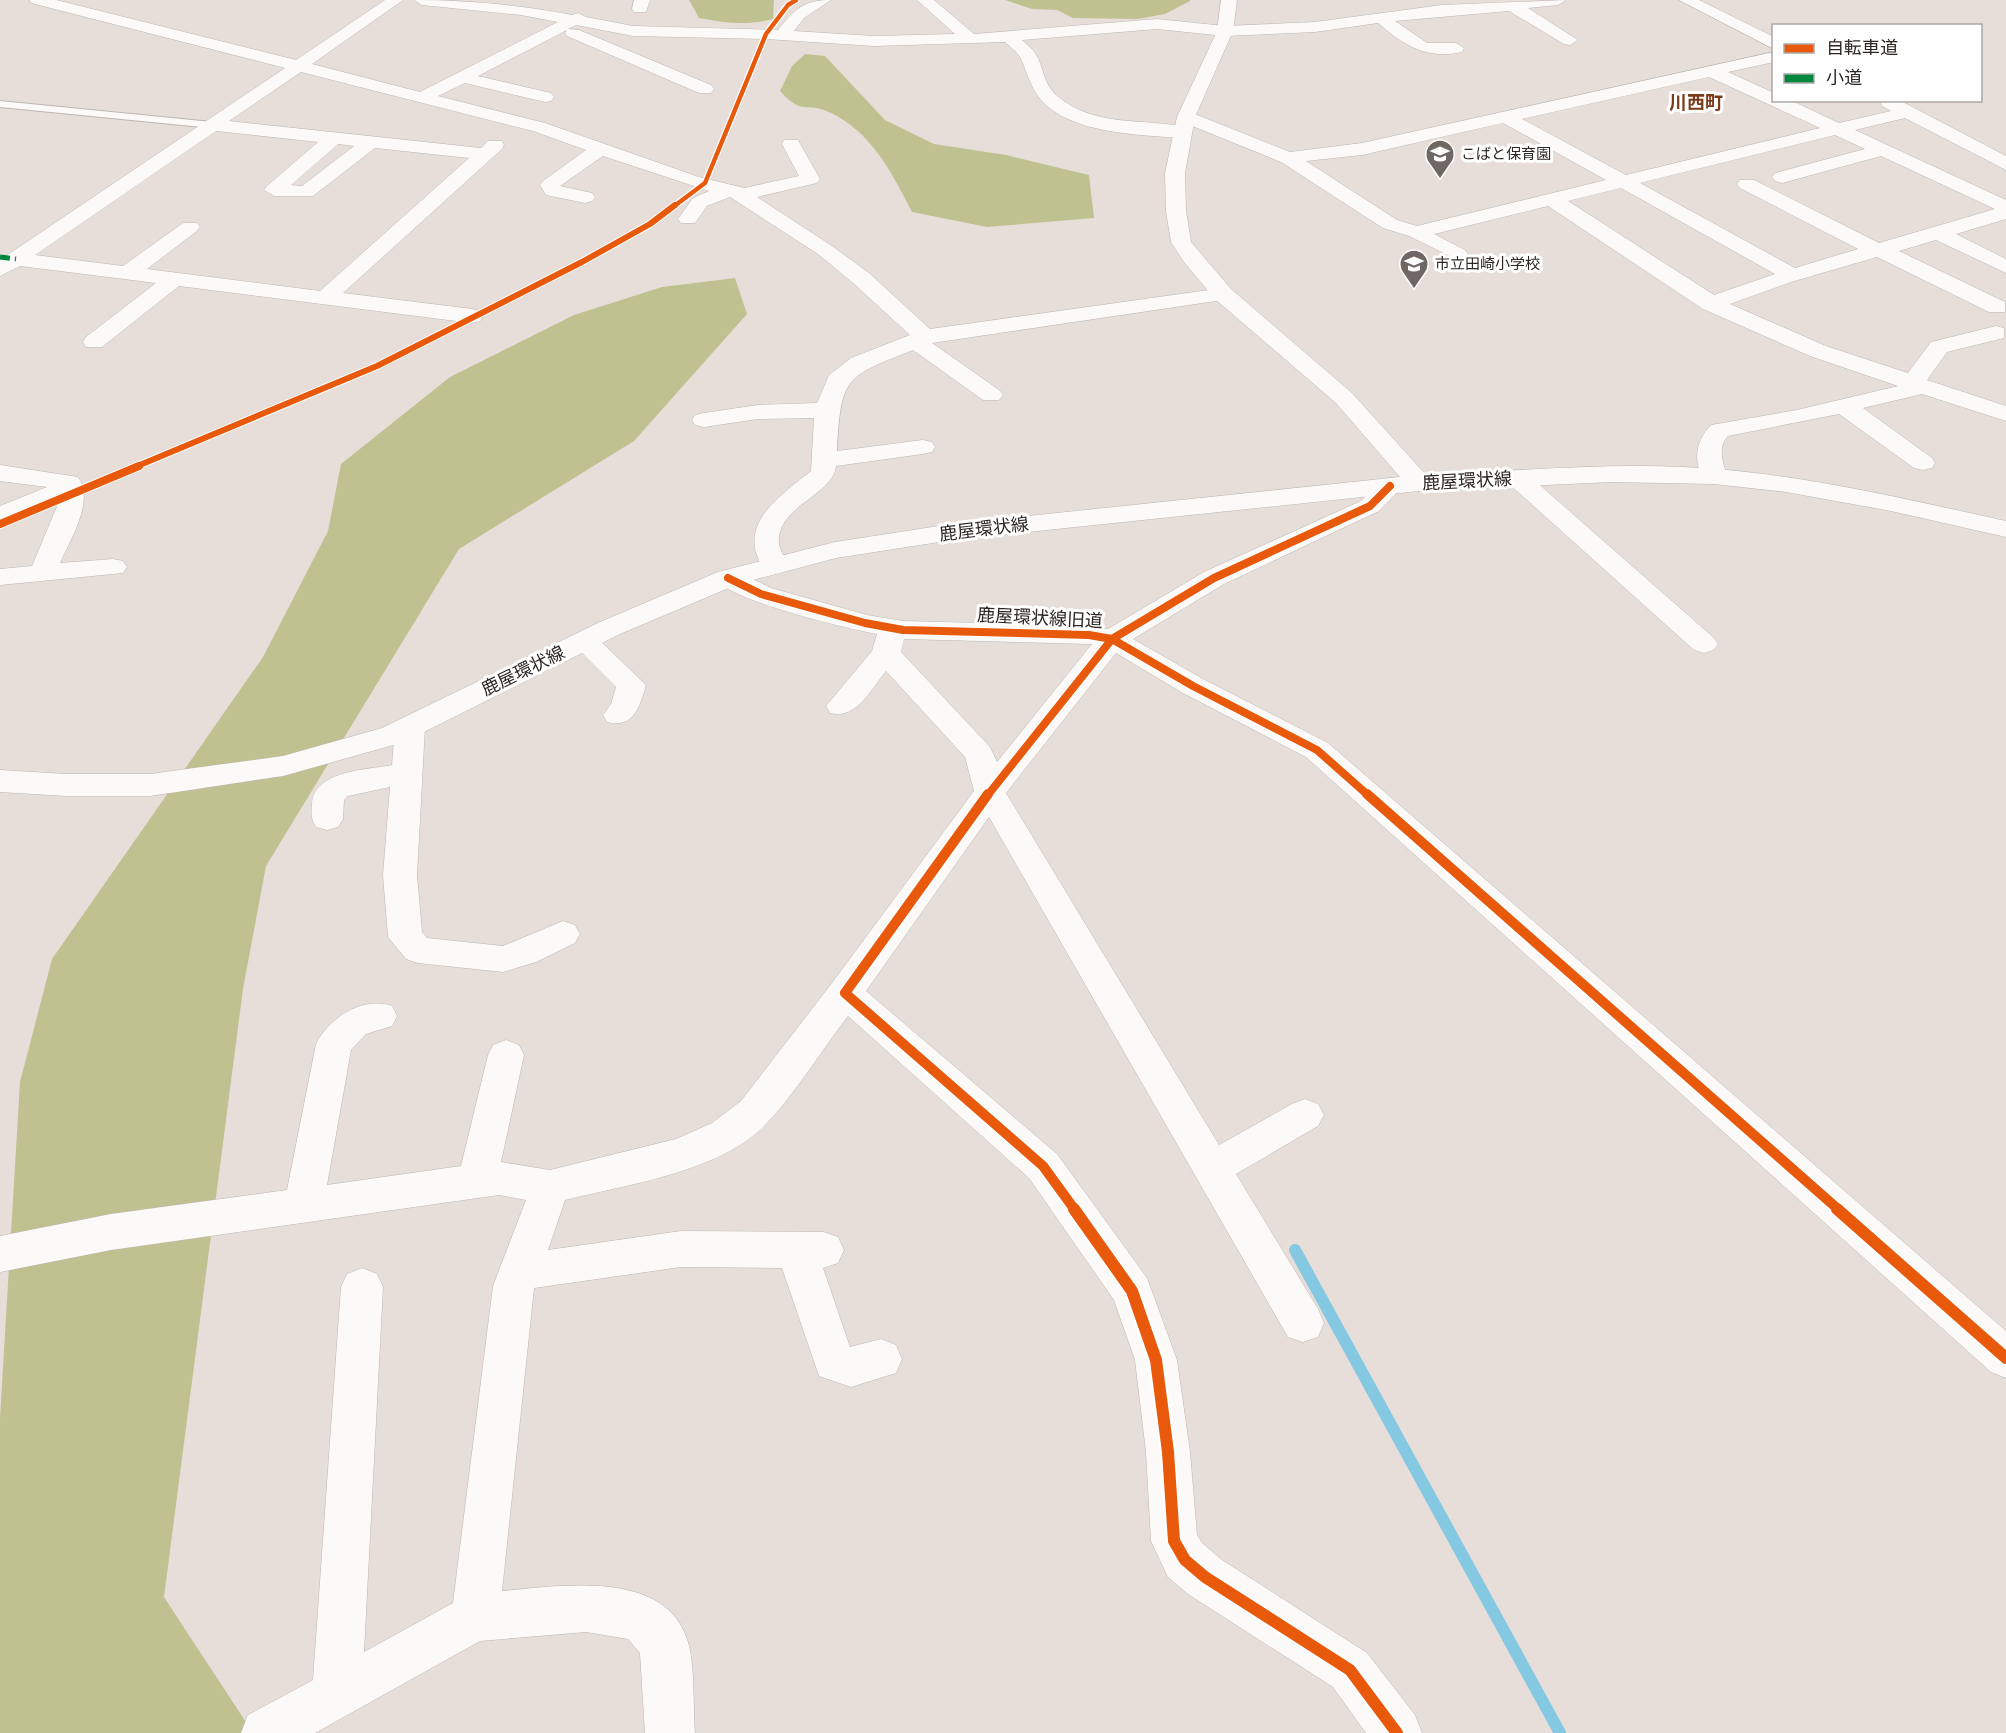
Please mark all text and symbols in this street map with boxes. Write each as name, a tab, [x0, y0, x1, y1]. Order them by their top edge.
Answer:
legend	[1772, 24, 1982, 102]
text: 自転車道	[1826, 37, 1898, 59]
text: 小道	[1826, 67, 1862, 89]
district label: 川西町	[1669, 92, 1723, 114]
school or university icon: こばと保育園	[1424, 138, 1456, 180]
place label: こばと保育園	[1461, 145, 1551, 163]
school or university icon: 市立田崎小学校	[1398, 248, 1430, 290]
place label: 市立田崎小学校	[1435, 255, 1540, 273]
street label: 鹿屋環状線	[1421, 468, 1513, 494]
street label: 鹿屋環状線	[938, 513, 1030, 545]
street label: 鹿屋環状線旧道	[977, 604, 1103, 632]
street label: 鹿屋環状線	[478, 641, 568, 701]

